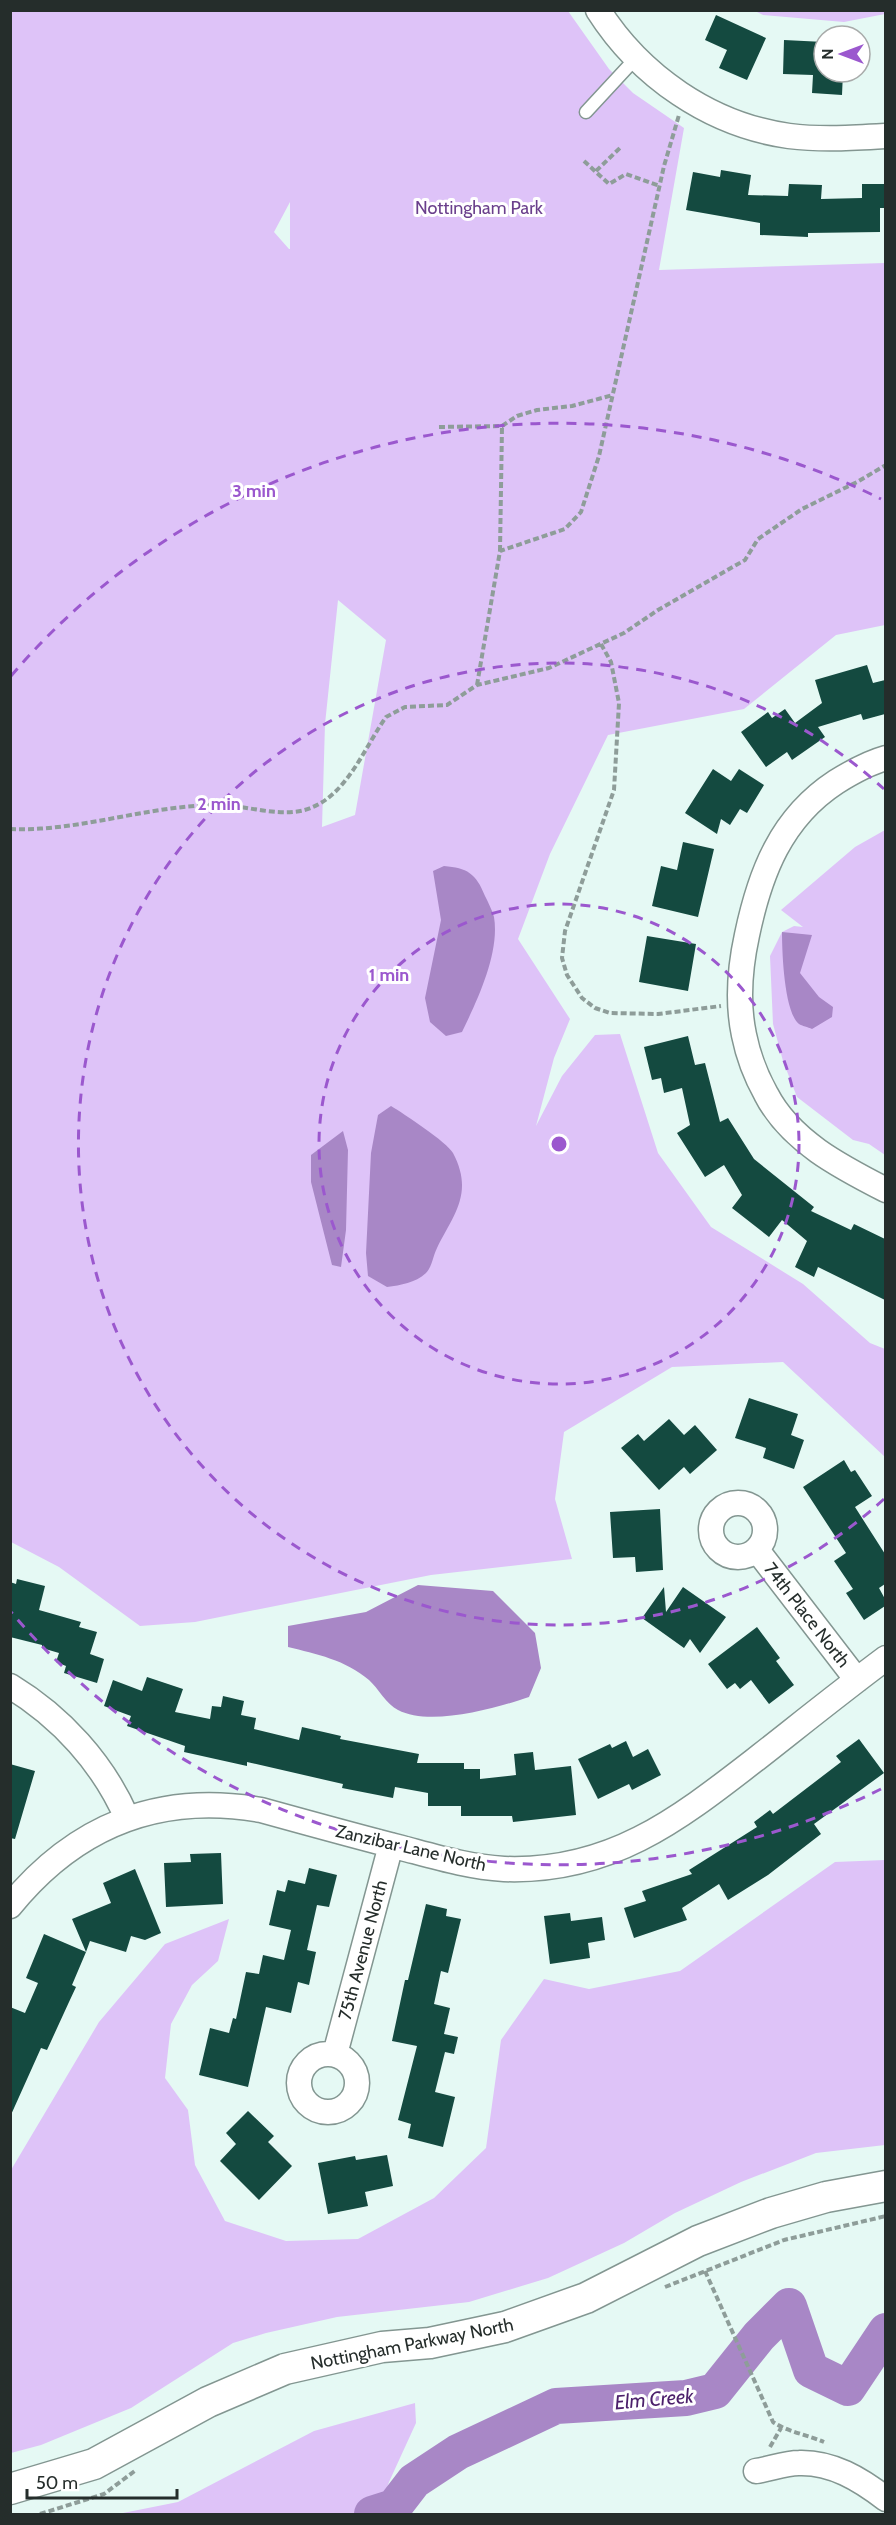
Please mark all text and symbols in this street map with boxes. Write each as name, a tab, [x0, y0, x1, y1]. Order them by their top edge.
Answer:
north arrow	[812, 24, 872, 84]
text: N	[818, 48, 837, 60]
park label: Nottingham Park	[415, 197, 544, 219]
text: 3 min	[232, 480, 276, 502]
text: 2 min	[197, 793, 241, 815]
text: 1 min	[369, 964, 409, 986]
centre of rings	[549, 1134, 569, 1154]
street label: 74th Place North	[759, 1558, 855, 1672]
street label: Zanzibar Lane North	[334, 1820, 488, 1876]
street label: 75th Avenue North	[334, 1878, 392, 2022]
street label: Nottingham Parkway North	[309, 2314, 515, 2374]
water label: Elm Creek	[614, 2383, 696, 2414]
scale bar	[27, 2462, 177, 2500]
text: 50 m	[36, 2472, 78, 2494]

